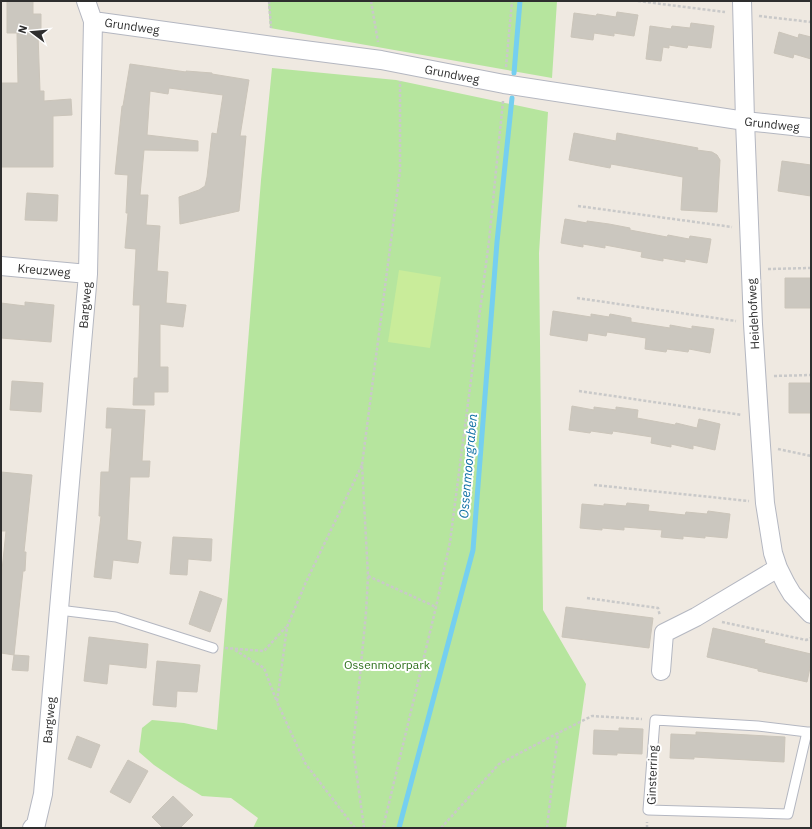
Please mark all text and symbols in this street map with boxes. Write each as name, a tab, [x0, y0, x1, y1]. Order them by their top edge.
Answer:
north arrow	[12, 12, 52, 52]
street label: Grundweg	[104, 15, 161, 37]
text: N	[15, 23, 30, 35]
street label: Grundweg	[423, 61, 481, 87]
street label: Grundweg	[744, 114, 801, 134]
street label: Kreuzweg	[17, 260, 72, 280]
street label: Heidehofweg	[744, 277, 762, 350]
street label: Bargweg	[75, 280, 95, 329]
water label: Ossenmoorgraben	[455, 413, 481, 519]
park label: Ossenmoorpark	[344, 657, 431, 672]
street label: Bargweg	[39, 695, 59, 744]
street label: Ginsterring	[643, 744, 661, 805]

